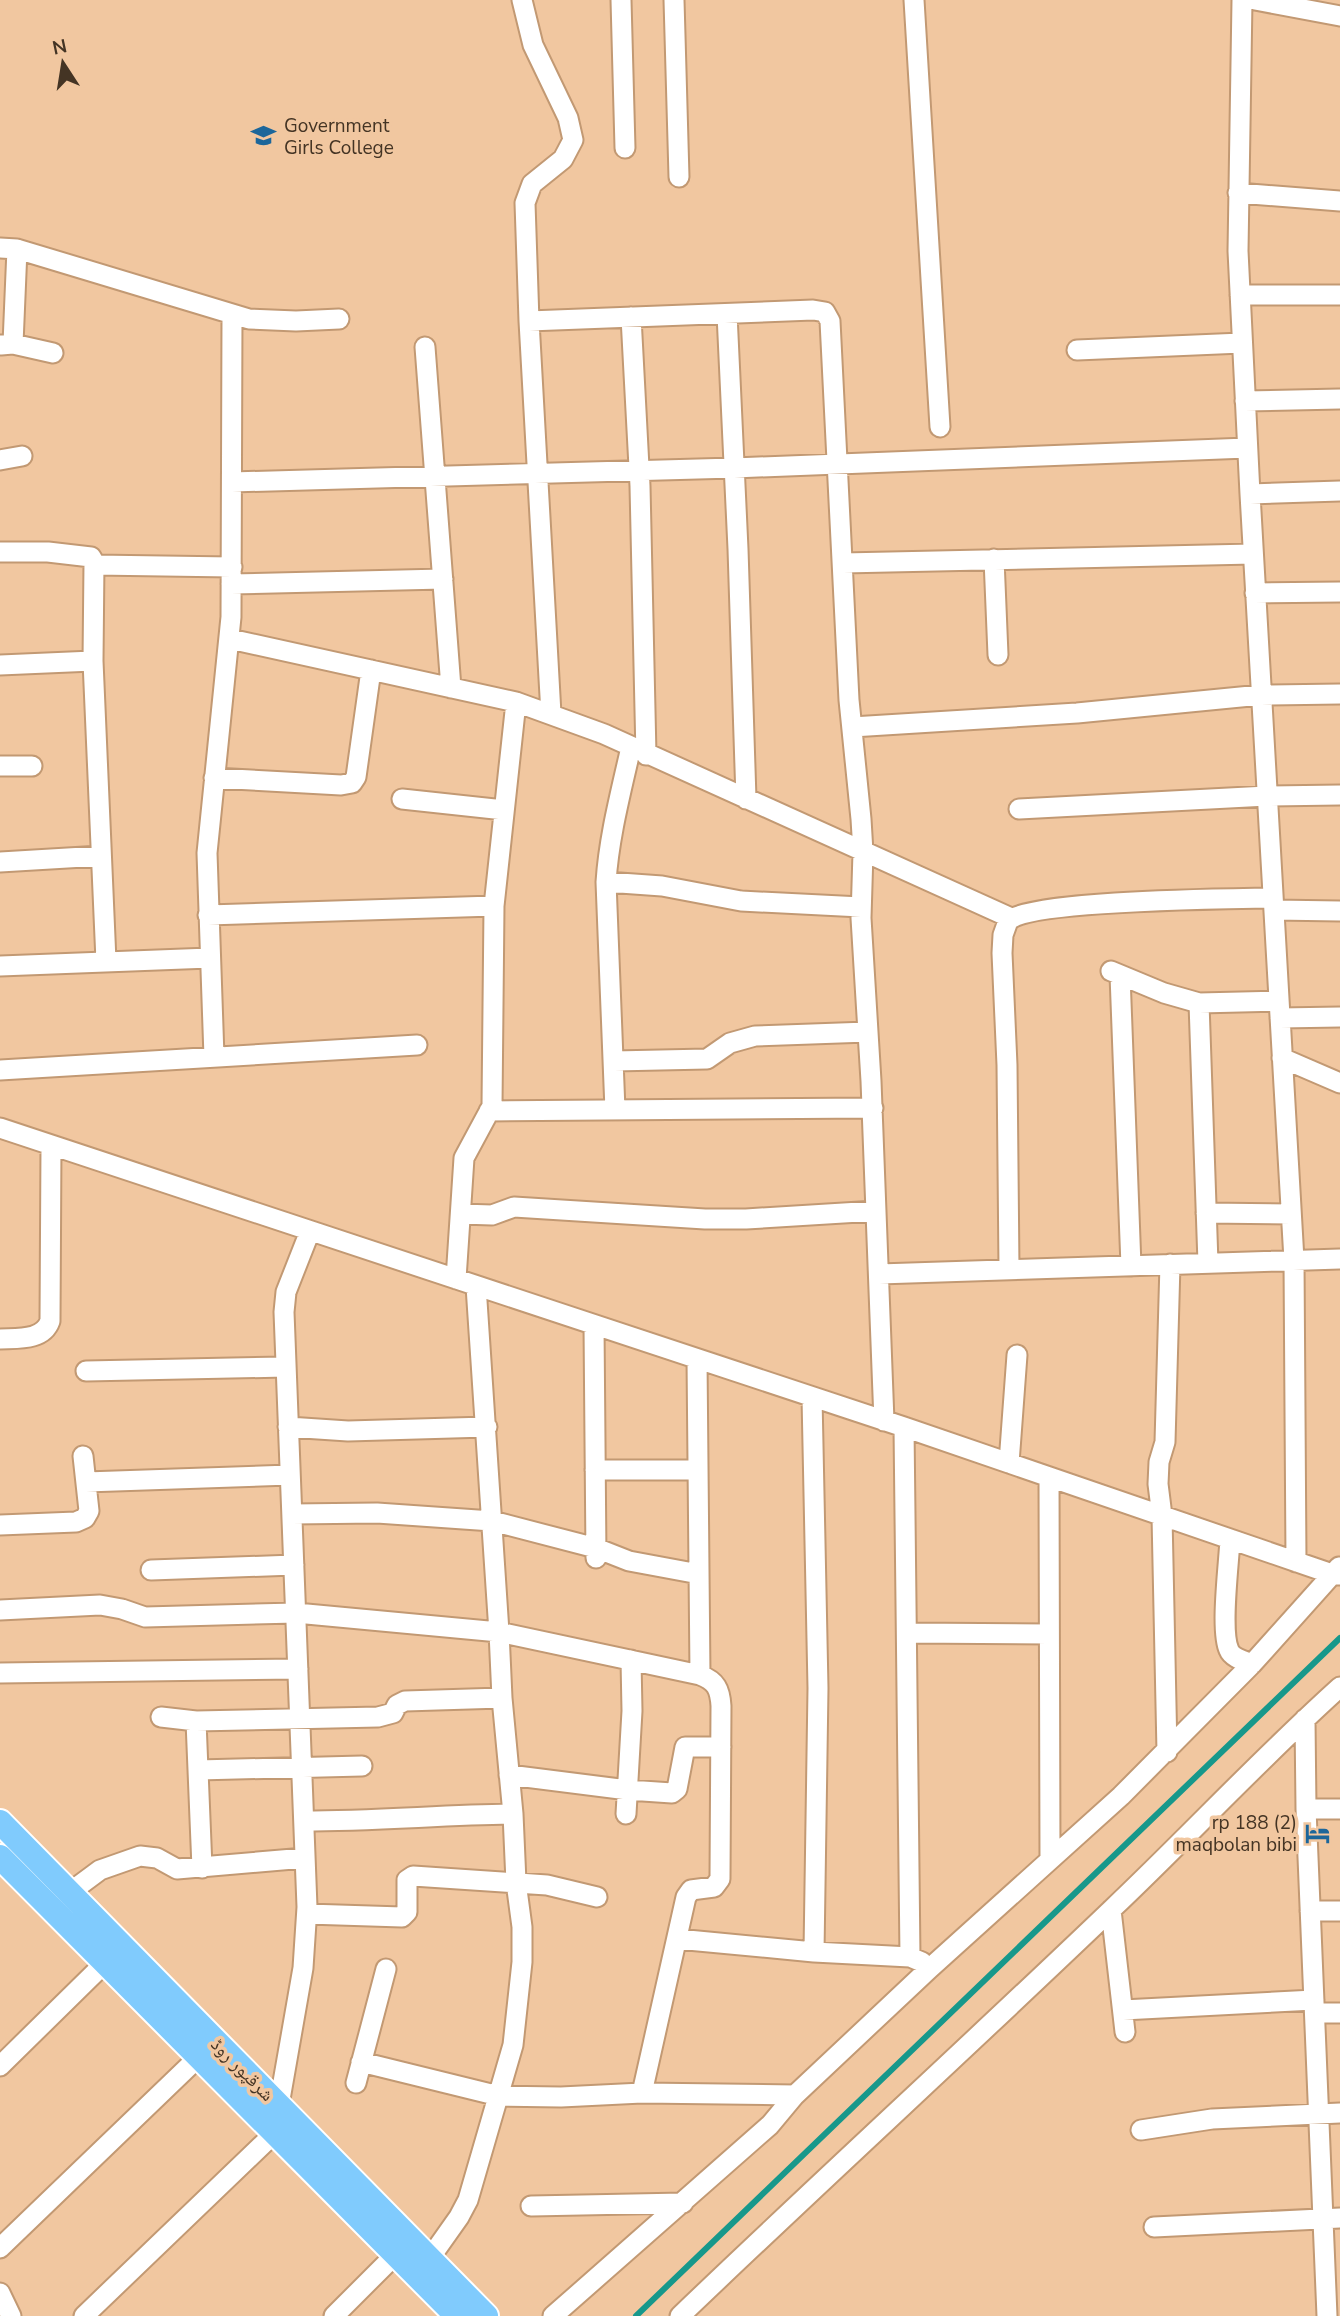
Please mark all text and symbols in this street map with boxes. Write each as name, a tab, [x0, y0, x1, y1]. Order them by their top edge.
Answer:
north arrow	[28, 28, 98, 98]
text: N	[50, 33, 69, 62]
place label: Government Girls College	[284, 113, 394, 161]
school or university icon: Government Girls College	[250, 122, 278, 150]
place label: rp 188 (2) maqbolan bibi	[1176, 1810, 1297, 1858]
hotel icon: rp 188 (2) maqbolan bibi	[1303, 1819, 1331, 1847]
street label: شرقپور روڈ	[205, 2032, 280, 2107]

